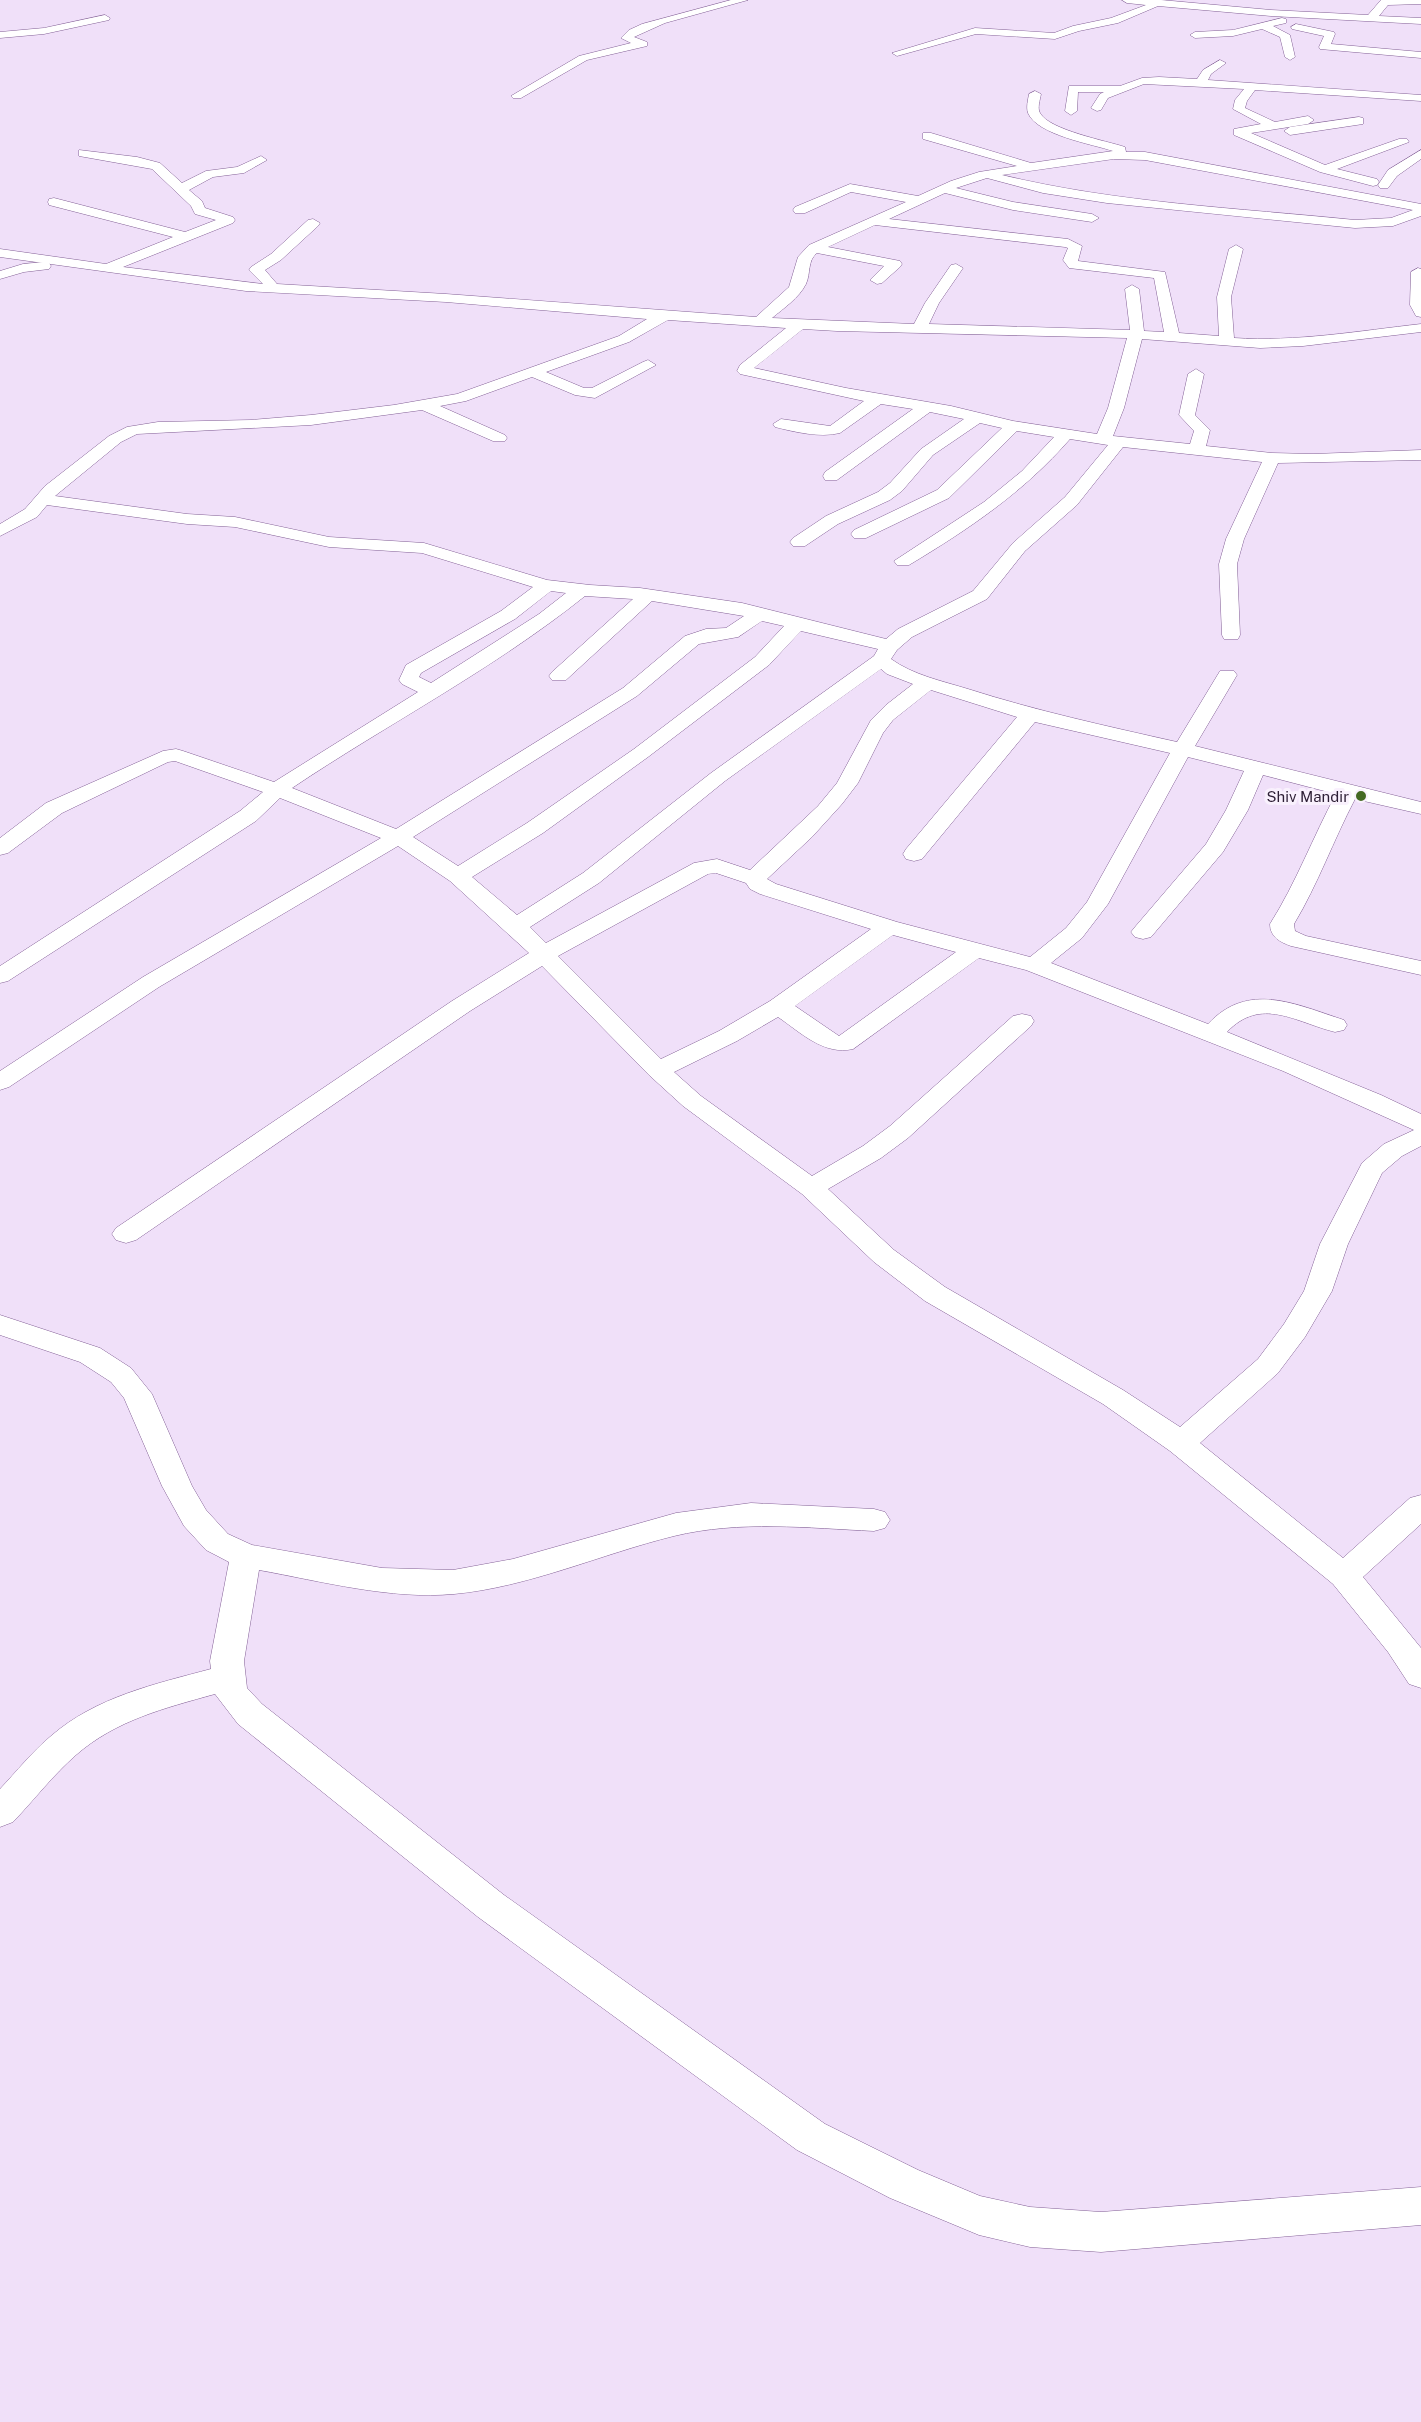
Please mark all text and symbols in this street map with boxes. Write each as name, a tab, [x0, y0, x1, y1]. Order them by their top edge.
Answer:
place label: Shiv Mandir	[1267, 788, 1349, 805]
marker: Shiv Mandir	[1354, 789, 1368, 803]

